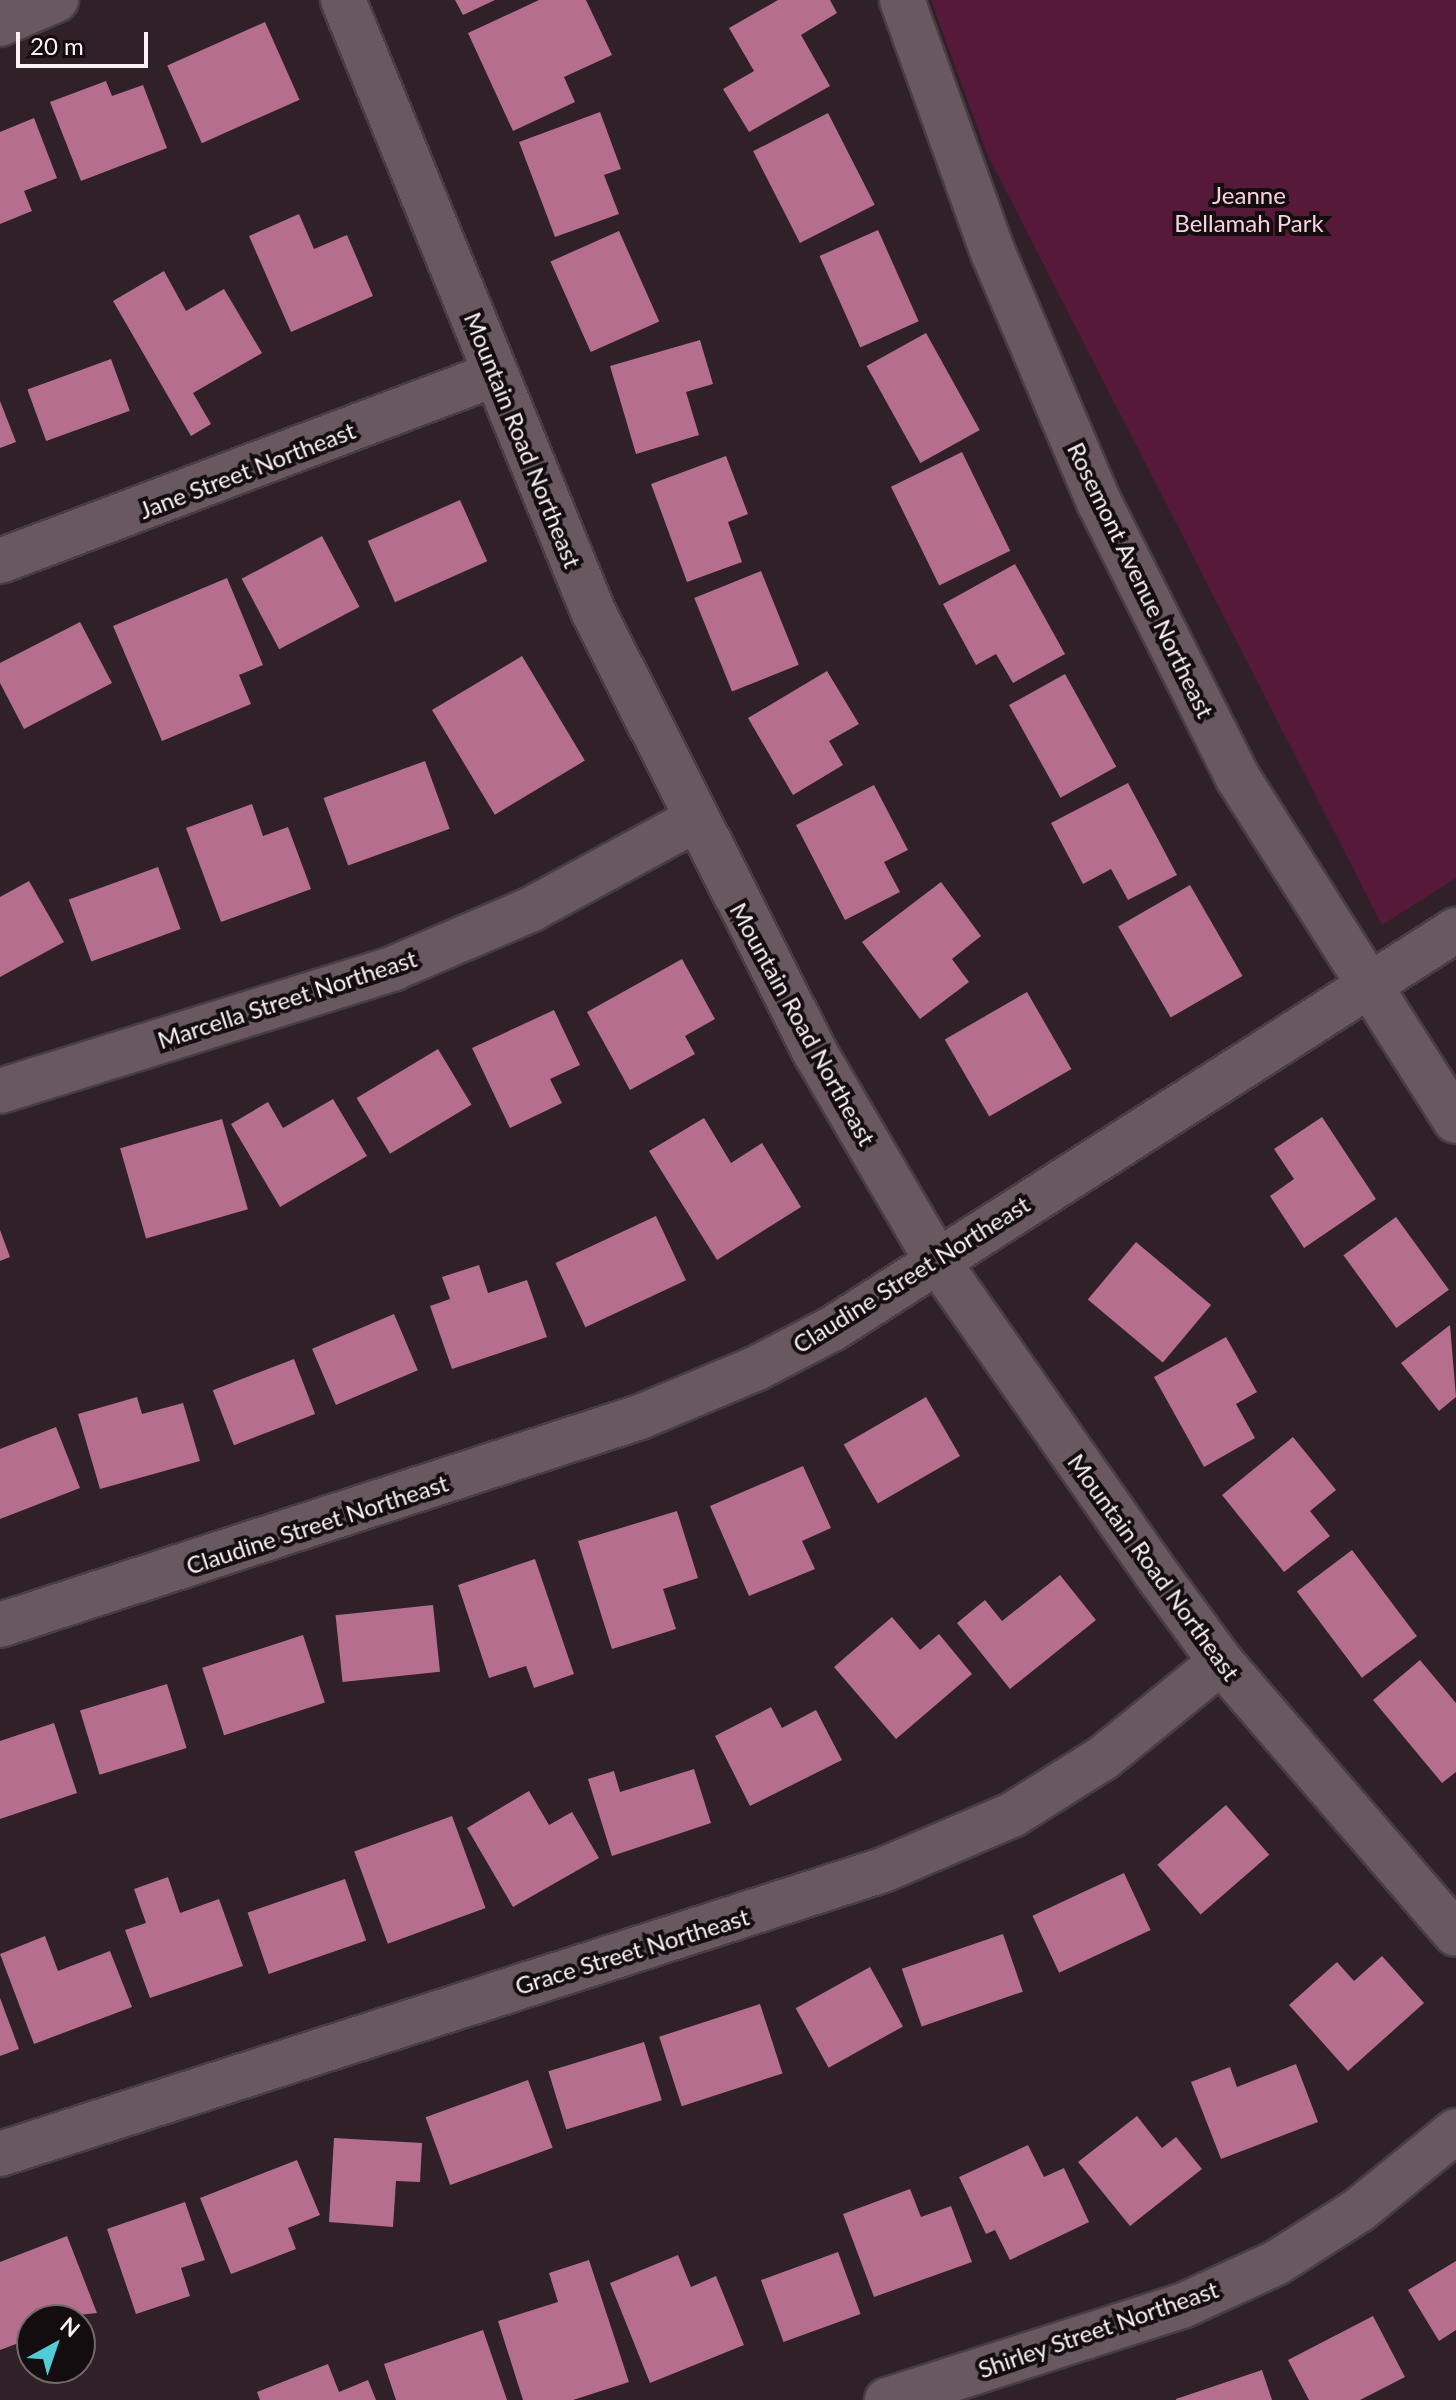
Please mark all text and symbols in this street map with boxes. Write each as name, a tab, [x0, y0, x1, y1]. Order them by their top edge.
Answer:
scale bar	[20, 16, 152, 66]
text: 20 m	[30, 31, 84, 60]
park label: Jeanne Bellamah Park	[1174, 181, 1324, 237]
street label: Mountain Road Northeast	[458, 308, 588, 572]
street label: Jane Street Northeast	[135, 416, 359, 524]
street label: Rosemont Avenue Northeast	[1061, 437, 1221, 723]
street label: Mountain Road Northeast	[724, 898, 882, 1150]
street label: Marcella Street Northeast	[154, 943, 420, 1055]
street label: Claudine Street Northeast	[787, 1189, 1035, 1359]
street label: Mountain Road Northeast	[1062, 1448, 1246, 1686]
street label: Claudine Street Northeast	[182, 1468, 452, 1580]
street label: Grace Street Northeast	[512, 1902, 752, 2000]
street label: Shirley Street Northeast	[974, 2274, 1222, 2384]
north arrow	[16, 2304, 96, 2384]
text: N	[55, 2311, 86, 2343]

